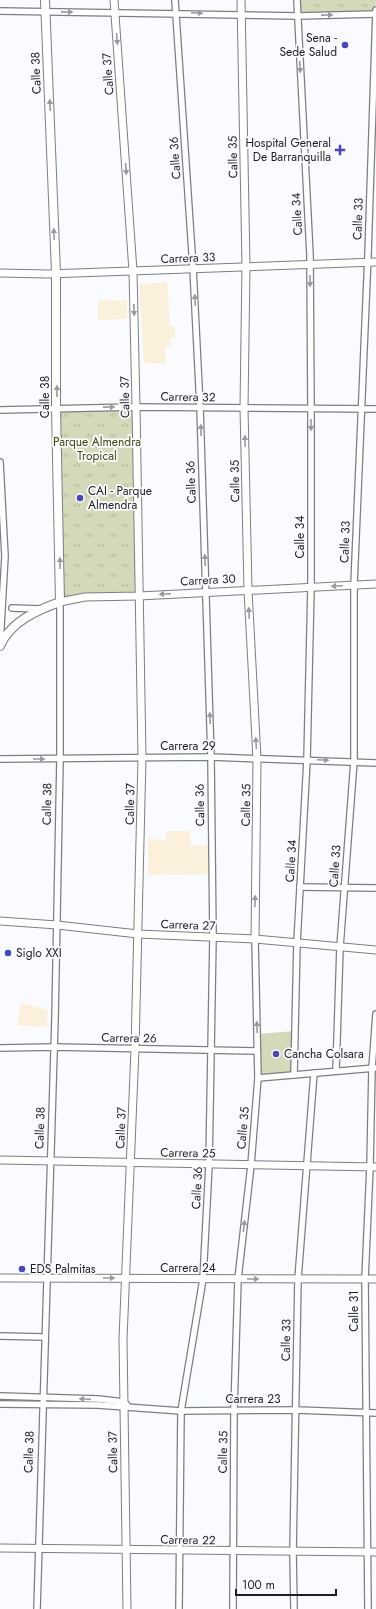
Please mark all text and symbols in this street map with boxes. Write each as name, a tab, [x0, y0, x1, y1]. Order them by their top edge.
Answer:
one-way arrow	[61, 8, 73, 15]
one-way arrow	[191, 10, 203, 17]
one-way arrow	[321, 12, 333, 19]
place label: Sena - Sede Salud	[279, 29, 337, 61]
one-way arrow	[113, 33, 120, 45]
marker: Sena - Sede Salud	[340, 40, 350, 50]
street label: Calle 38	[26, 51, 46, 95]
street label: Calle 37	[98, 52, 118, 96]
one-way arrow	[297, 61, 304, 73]
one-way arrow	[46, 99, 53, 111]
place label: Hospital General De Barranquilla	[245, 134, 331, 166]
street label: Calle 35	[224, 135, 242, 178]
street label: Calle 36	[165, 136, 185, 180]
marker: Hospital General De Barranquilla	[334, 144, 346, 156]
one-way arrow	[122, 163, 129, 175]
street label: Calle 34	[287, 192, 307, 236]
street label: Calle 33	[348, 197, 368, 241]
one-way arrow	[51, 228, 58, 240]
street label: Carrera 33	[160, 248, 216, 268]
one-way arrow	[307, 275, 313, 288]
one-way arrow	[191, 294, 198, 306]
one-way arrow	[131, 304, 137, 317]
street label: Calle 37	[116, 375, 134, 418]
street label: Calle 38	[36, 376, 54, 418]
one-way arrow	[54, 384, 60, 397]
street label: Carrera 32	[160, 388, 216, 406]
one-way arrow	[103, 404, 115, 411]
one-way arrow	[308, 419, 314, 432]
one-way arrow	[198, 423, 204, 436]
park label: Parque Almendra Tropical	[53, 433, 141, 465]
one-way arrow	[242, 434, 248, 447]
street label: Calle 35	[226, 459, 244, 502]
street label: Calle 36	[181, 460, 201, 504]
place label: CAI - Parque Almendra	[88, 482, 152, 514]
marker: CAI - Parque Almendra	[75, 493, 85, 503]
street label: Calle 34	[291, 516, 309, 558]
street label: Calle 33	[335, 520, 355, 564]
one-way arrow	[202, 553, 208, 566]
one-way arrow	[56, 557, 63, 569]
street label: Carrera 30	[180, 570, 236, 590]
one-way arrow	[330, 583, 343, 589]
one-way arrow	[159, 591, 171, 598]
one-way arrow	[246, 606, 252, 619]
one-way arrow	[206, 712, 213, 724]
street label: Carrera 29	[160, 737, 216, 755]
one-way arrow	[253, 737, 260, 749]
one-way arrow	[33, 756, 46, 762]
one-way arrow	[317, 757, 329, 764]
street label: Calle 37	[121, 782, 139, 825]
street label: Calle 38	[38, 783, 56, 825]
street label: Calle 36	[191, 783, 209, 827]
street label: Calle 35	[237, 783, 255, 826]
street label: Calle 34	[281, 839, 301, 883]
street label: Calle 33	[325, 844, 345, 888]
one-way arrow	[252, 894, 258, 907]
street label: Carrera 27	[160, 915, 216, 935]
place label: Siglo XXI	[16, 944, 62, 962]
marker: Siglo XXI	[3, 948, 13, 958]
one-way arrow	[254, 1020, 260, 1033]
street label: Carrera 26	[101, 1029, 157, 1047]
place label: Cancha Colsara	[284, 1045, 364, 1063]
marker: Cancha Colsara	[271, 1049, 281, 1059]
street label: Calle 38	[30, 1106, 50, 1150]
street label: Calle 37	[111, 1106, 131, 1149]
street label: Calle 35	[232, 1106, 254, 1150]
street label: Carrera 25	[160, 1144, 216, 1162]
street label: Calle 36	[187, 1166, 207, 1210]
one-way arrow	[241, 1220, 247, 1232]
street label: Carrera 24	[160, 1259, 216, 1277]
place label: EDS Palmitas	[30, 1260, 96, 1278]
marker: EDS Palmitas	[17, 1264, 27, 1274]
one-way arrow	[103, 1275, 116, 1281]
one-way arrow	[247, 1276, 260, 1282]
street label: Calle 31	[345, 1290, 363, 1332]
street label: Calle 33	[277, 1318, 295, 1361]
street label: Carrera 23	[225, 1390, 281, 1408]
one-way arrow	[79, 1395, 91, 1402]
street label: Calle 38	[19, 1430, 39, 1474]
street label: Calle 37	[104, 1430, 122, 1473]
street label: Calle 35	[214, 1430, 232, 1473]
street label: Carrera 22	[160, 1531, 216, 1549]
scale bar	[236, 1571, 336, 1597]
text: 100 m	[242, 1576, 275, 1594]

